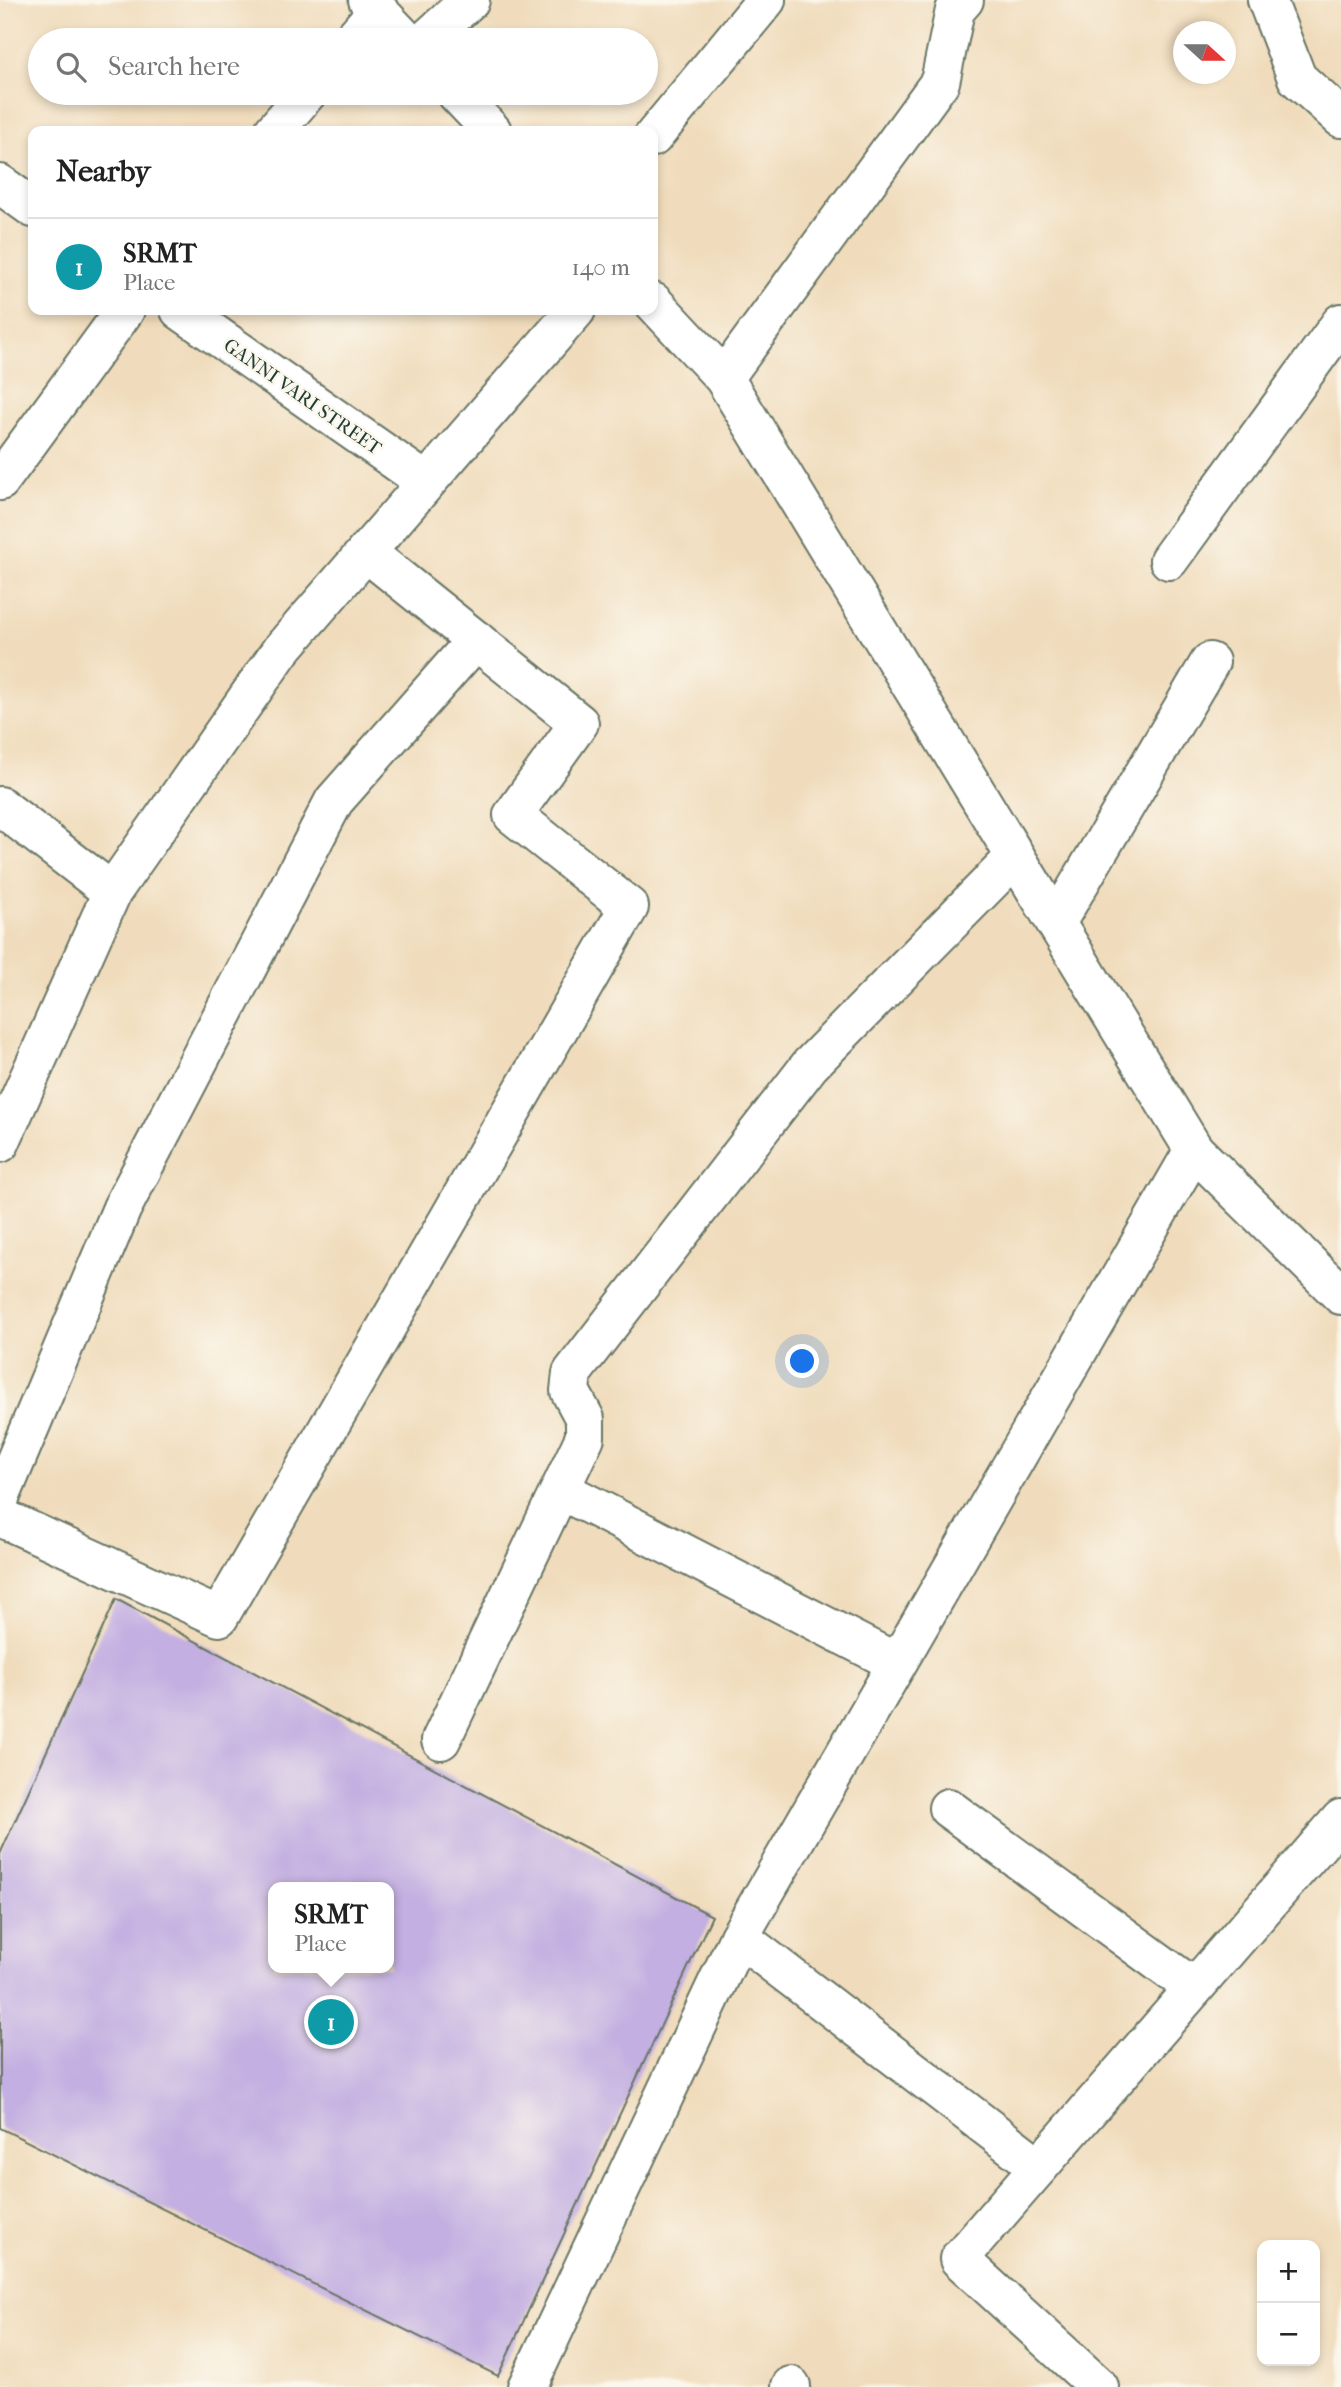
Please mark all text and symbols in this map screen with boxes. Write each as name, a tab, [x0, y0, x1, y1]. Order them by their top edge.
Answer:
north arrow	[1173, 21, 1236, 84]
search box	[28, 28, 658, 105]
icon: search	[52, 48, 90, 86]
text: Search here	[108, 51, 240, 82]
text: Nearby	[56, 154, 151, 189]
text: SRMT	[123, 238, 197, 269]
text: 1	[75, 254, 83, 281]
text: 140 m	[571, 254, 630, 281]
text: Place	[123, 269, 175, 296]
street label: GANNI VARI STREET	[219, 334, 386, 460]
your location	[785, 1344, 819, 1378]
popup	[268, 1882, 394, 1973]
text: SRMT	[294, 1899, 368, 1930]
text: Place	[294, 1930, 347, 1957]
pin: 1	[308, 1996, 354, 2048]
map controls	[1257, 2240, 1320, 2366]
button: +	[1257, 2240, 1320, 2303]
button: −	[1257, 2303, 1320, 2366]

